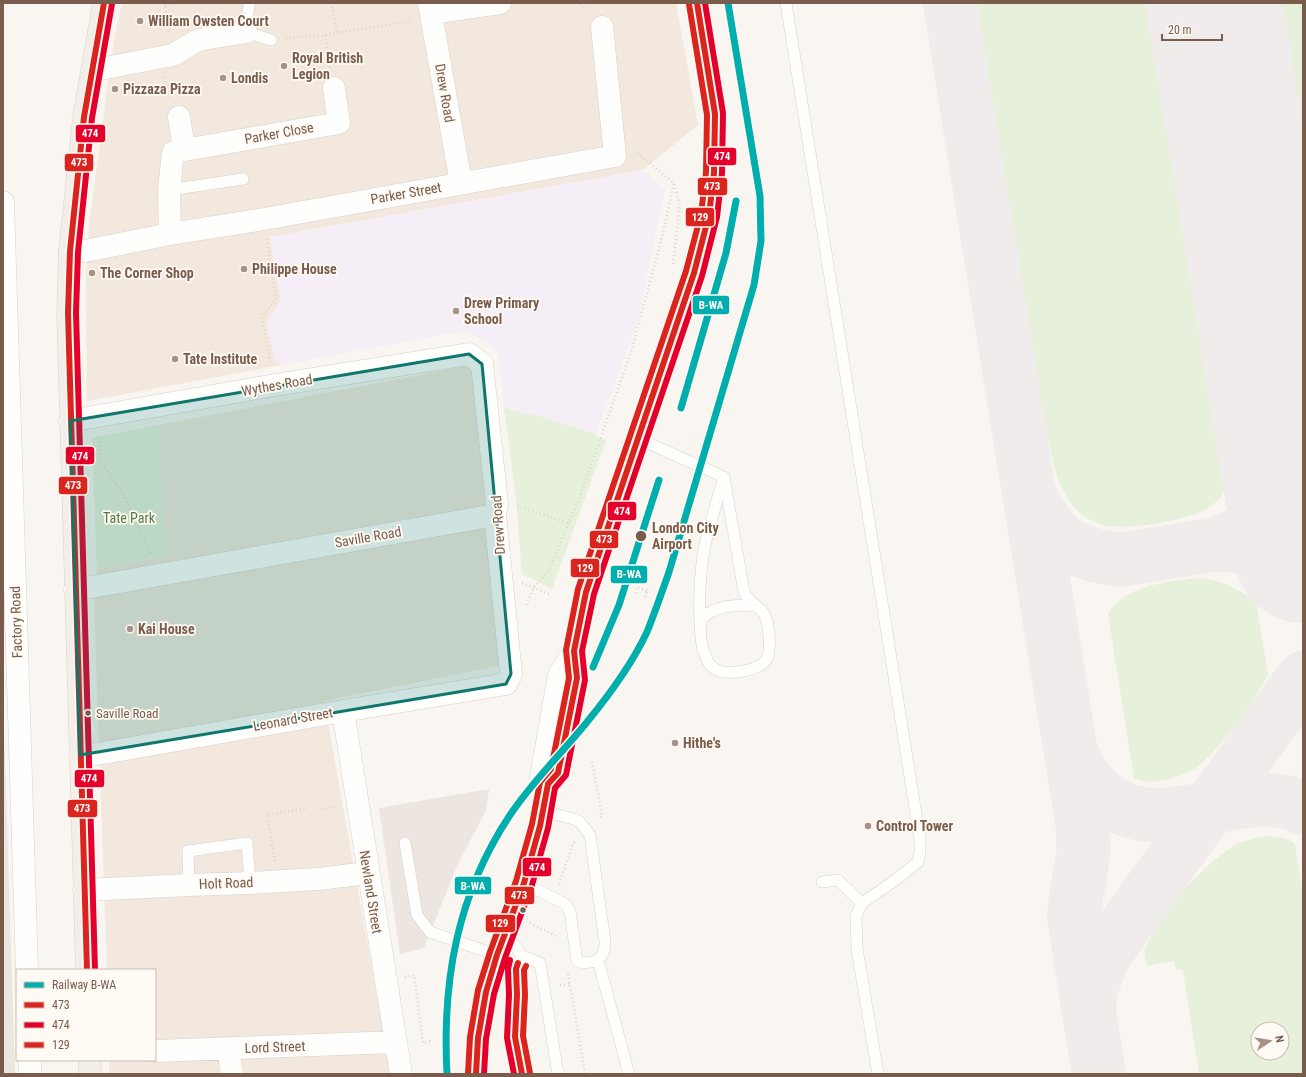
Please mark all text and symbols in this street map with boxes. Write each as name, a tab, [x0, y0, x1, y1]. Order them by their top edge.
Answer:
place label: William Owsten Court	[148, 13, 269, 29]
marker: William Owsten Court	[135, 16, 145, 26]
scale bar	[1162, 16, 1222, 42]
text: 20 m	[1168, 23, 1192, 37]
place label: Royal British Legion	[292, 50, 363, 82]
marker: Royal British Legion	[279, 61, 289, 71]
street label: Drew Road	[432, 62, 458, 124]
place label: Londis	[231, 70, 268, 86]
marker: Londis	[218, 73, 228, 83]
place label: Pizzaza Pizza	[123, 81, 201, 97]
marker: Pizzaza Pizza	[110, 84, 120, 94]
street label: Parker Close	[243, 119, 315, 147]
line badge: 474	[75, 124, 106, 143]
text: 474	[82, 127, 99, 140]
line badge: 474	[707, 147, 737, 166]
text: 474	[714, 150, 731, 163]
line badge: 473	[64, 153, 94, 172]
text: 473	[71, 156, 88, 169]
line badge: 473	[697, 177, 728, 196]
street label: Parker Street	[369, 179, 443, 207]
text: 473	[704, 180, 721, 193]
line badge: 129	[685, 207, 715, 227]
text: 129	[692, 211, 708, 224]
place label: Philippe House	[252, 261, 337, 277]
marker: Philippe House	[239, 264, 249, 274]
place label: The Corner Shop	[100, 265, 194, 281]
marker: The Corner Shop	[87, 268, 97, 278]
place label: Drew Primary School	[464, 295, 540, 327]
line badge: B-WA	[692, 295, 730, 315]
text: B-WA	[699, 299, 724, 312]
marker: Drew Primary School	[451, 306, 461, 316]
place label: Tate Institute	[183, 351, 258, 367]
marker: Tate Institute	[170, 354, 180, 364]
street label: Wythes Road	[240, 371, 314, 399]
line badge: 474	[65, 446, 95, 465]
text: 474	[72, 450, 89, 463]
line badge: 473	[58, 476, 88, 495]
text: 473	[65, 479, 82, 492]
street label: Drew Road	[488, 495, 508, 555]
line badge: 474	[607, 501, 637, 521]
text: 474	[614, 505, 631, 518]
park label: Tate Park	[103, 510, 156, 526]
place label: London City Airport	[652, 520, 719, 552]
street label: Saville Road	[333, 523, 403, 551]
marker: London City Airport	[634, 529, 648, 543]
line badge: 473	[589, 530, 619, 549]
text: 473	[596, 533, 613, 546]
line badge: 129	[570, 558, 600, 578]
text: 129	[577, 562, 593, 575]
line badge: B-WA	[610, 565, 648, 584]
text: B-WA	[617, 568, 642, 581]
street label: Factory Road	[7, 586, 25, 658]
place label: Kai House	[138, 621, 195, 637]
marker: Kai House	[125, 624, 135, 634]
street label: Leonard Street	[252, 704, 334, 734]
place label: Saville Road	[96, 706, 159, 721]
marker: Saville Road	[83, 708, 93, 718]
place label: Hithe's	[683, 735, 721, 751]
marker: Hithe's	[670, 738, 680, 748]
line badge: 474	[74, 769, 105, 788]
text: 474	[81, 772, 98, 785]
line badge: 473	[67, 799, 98, 818]
text: 473	[74, 802, 91, 815]
place label: Control Tower	[876, 818, 954, 834]
marker: Control Tower	[863, 821, 873, 831]
street label: Newland Street	[357, 849, 385, 935]
line badge: 474	[522, 857, 552, 877]
text: 474	[529, 861, 546, 874]
street label: Holt Road	[199, 874, 253, 892]
line badge: B-WA	[454, 876, 492, 895]
text: B-WA	[461, 880, 486, 893]
line badge: 473	[504, 886, 535, 905]
text: 473	[511, 889, 528, 902]
unlabelled marker	[518, 905, 528, 915]
line badge: 129	[485, 914, 516, 933]
text: 129	[492, 917, 508, 930]
legend	[16, 969, 156, 1061]
text: Railway B-WA	[52, 978, 116, 992]
text: 473	[52, 998, 70, 1012]
text: 474	[52, 1018, 70, 1032]
north arrow	[1250, 1021, 1290, 1061]
text: N	[1272, 1034, 1286, 1044]
text: 129	[52, 1038, 70, 1052]
street label: Lord Street	[244, 1038, 306, 1056]

